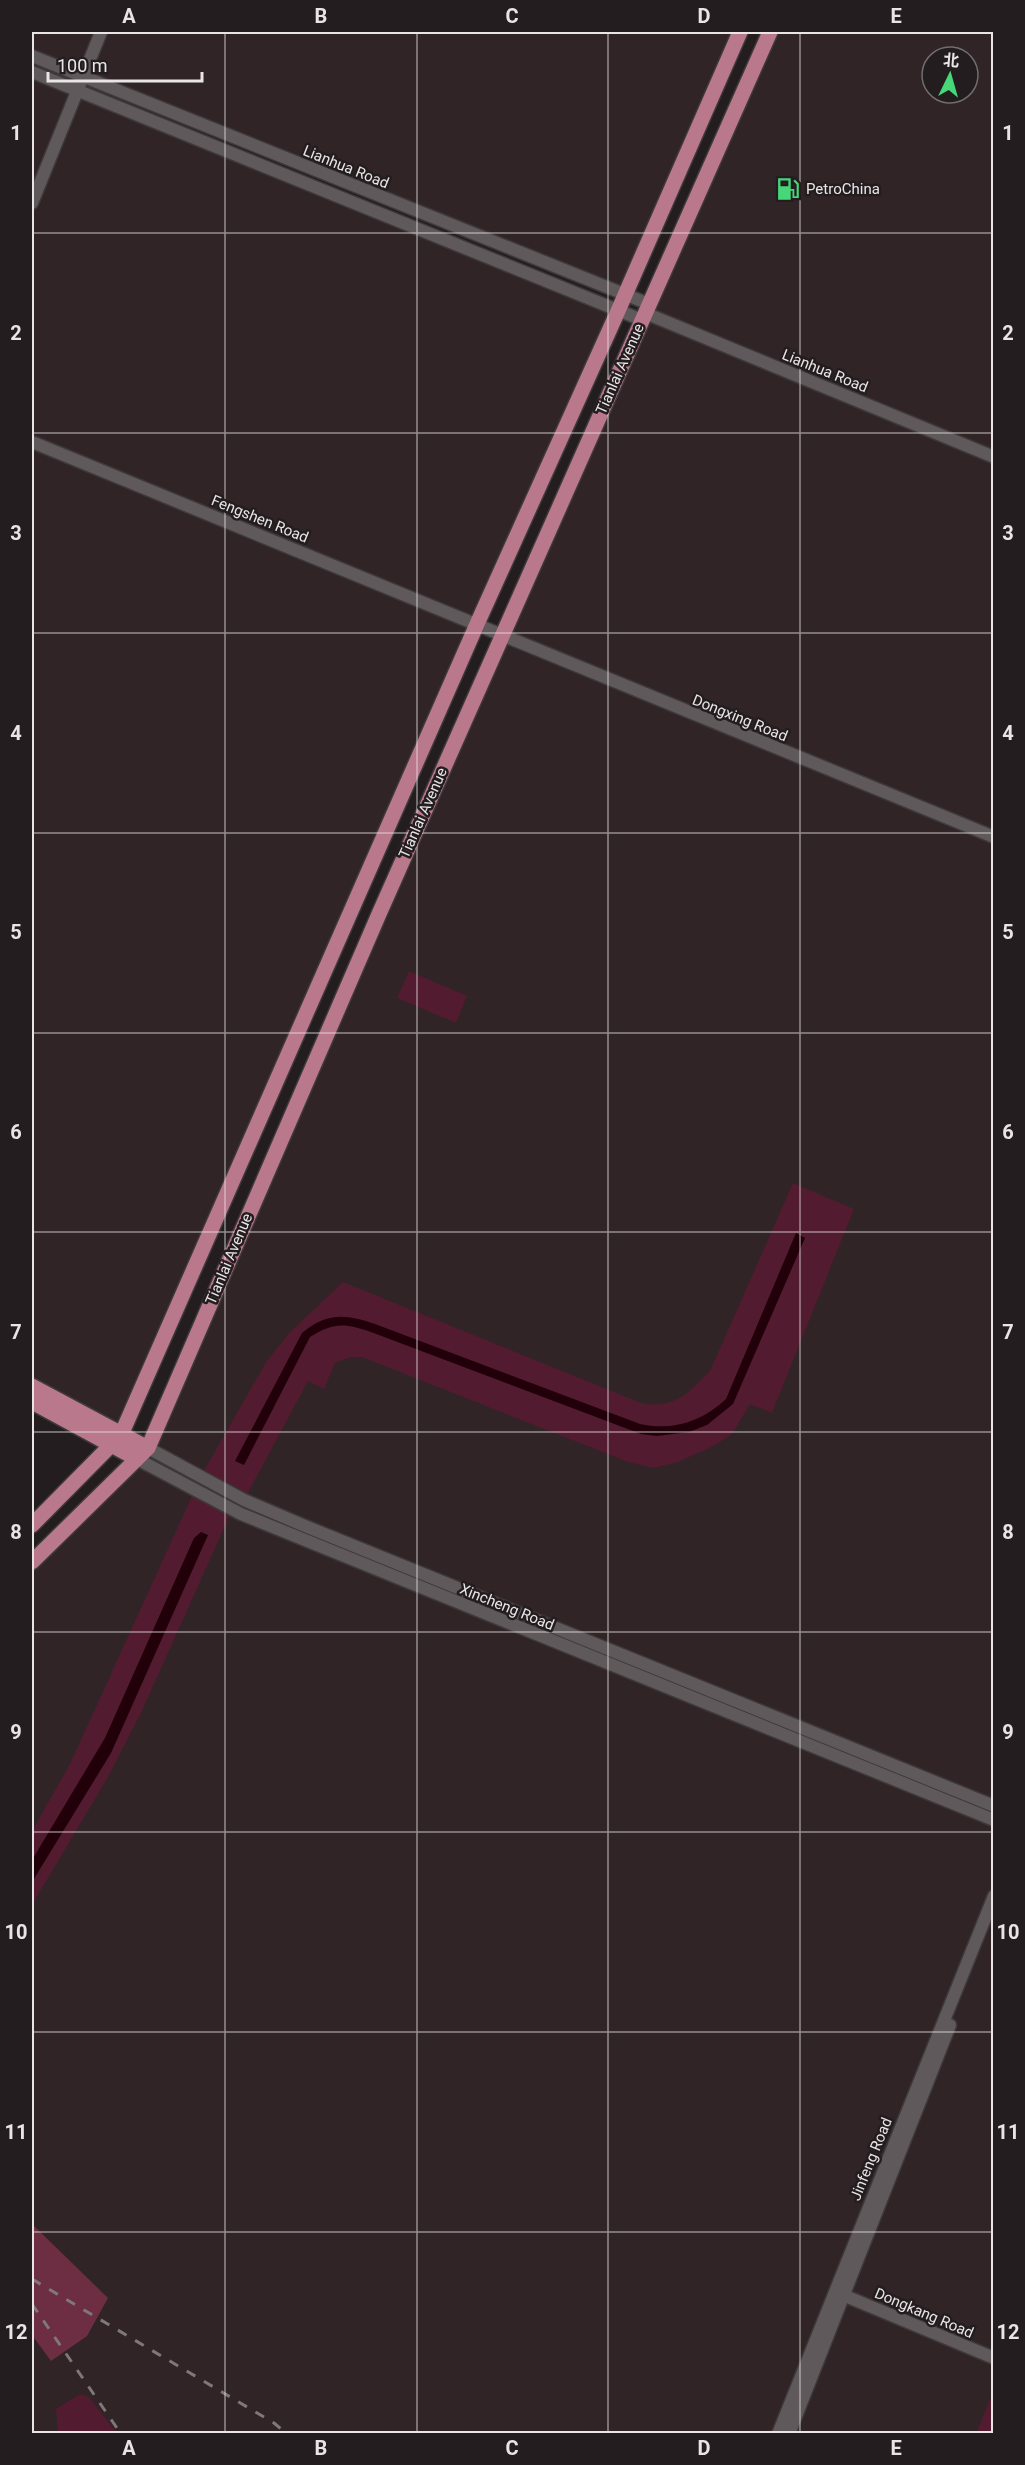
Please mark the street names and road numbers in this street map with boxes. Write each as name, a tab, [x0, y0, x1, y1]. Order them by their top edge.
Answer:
street label: Lianhua Road	[300, 142, 392, 192]
street label: Tianlai Avenue	[592, 321, 648, 417]
street label: Lianhua Road	[779, 346, 871, 396]
street label: Fengshen Road	[209, 491, 311, 547]
street label: Dongxing Road	[690, 691, 790, 745]
street label: Tianlai Avenue	[395, 765, 451, 861]
street label: Tianlai Avenue	[202, 1211, 256, 1307]
street label: Xincheng Road	[457, 1580, 557, 1634]
street label: Jinfeng Road	[846, 2115, 896, 2203]
street label: Dongkang Road	[872, 2284, 976, 2342]

